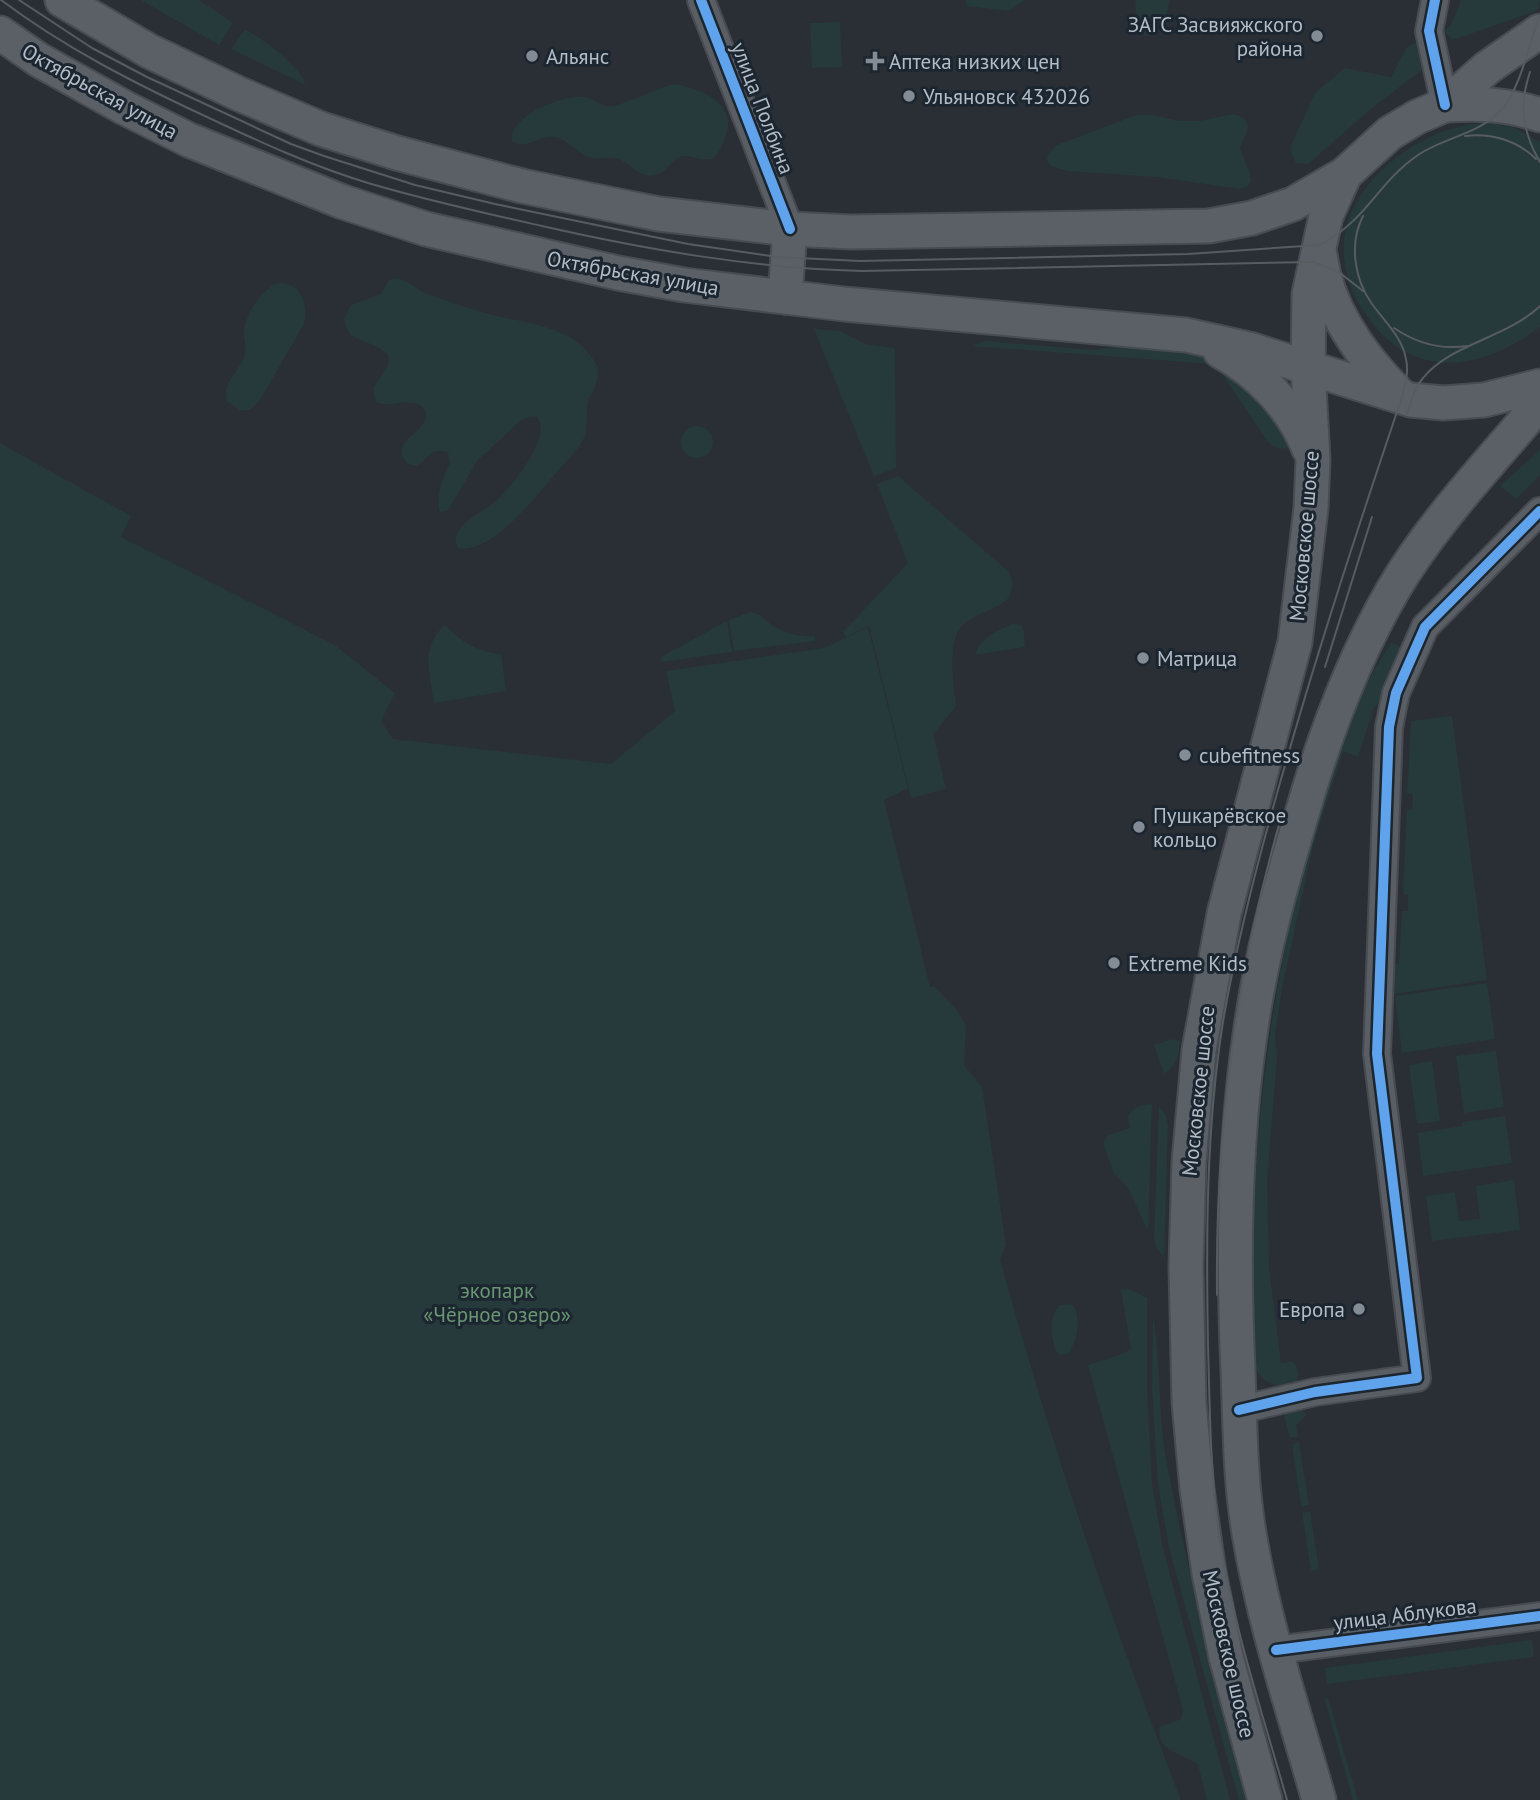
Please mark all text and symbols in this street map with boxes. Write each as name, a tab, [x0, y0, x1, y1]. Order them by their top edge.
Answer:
place label: ЗАГС Засвияжского района	[1128, 11, 1303, 62]
marker: ЗАГС Засвияжского района	[1309, 28, 1325, 44]
street label: Октябрьская улица	[17, 37, 183, 145]
street label: улица Полбина	[725, 38, 801, 178]
place label: Альянс	[546, 43, 609, 70]
marker: Альянс	[524, 48, 540, 64]
place label: Аптека низких цен	[889, 48, 1060, 75]
marker: Аптека низких цен	[867, 53, 883, 69]
place label: Ульяновск 432026	[923, 83, 1090, 110]
marker: Ульяновск 432026	[901, 88, 917, 104]
street label: Октябрьская улица	[545, 245, 721, 301]
street label: Московское шоссе	[1283, 450, 1325, 622]
place label: Матрица	[1157, 645, 1237, 672]
marker: Матрица	[1135, 650, 1151, 666]
place label: cubefitness	[1199, 742, 1300, 769]
marker: cubefitness	[1177, 747, 1193, 763]
place label: Пушкарёвское кольцо	[1153, 802, 1286, 853]
marker: Пушкарёвское кольцо	[1131, 819, 1147, 835]
place label: Extreme Kids	[1128, 950, 1247, 977]
marker: Extreme Kids	[1106, 955, 1122, 971]
street label: Московское шоссе	[1176, 1005, 1220, 1177]
park label: экопарк «Чёрное озеро»	[423, 1277, 571, 1328]
place label: Европа	[1279, 1296, 1345, 1323]
marker: Европа	[1351, 1301, 1367, 1317]
street label: Московское шоссе	[1197, 1568, 1261, 1740]
street label: улица Аблукова	[1332, 1592, 1478, 1636]

